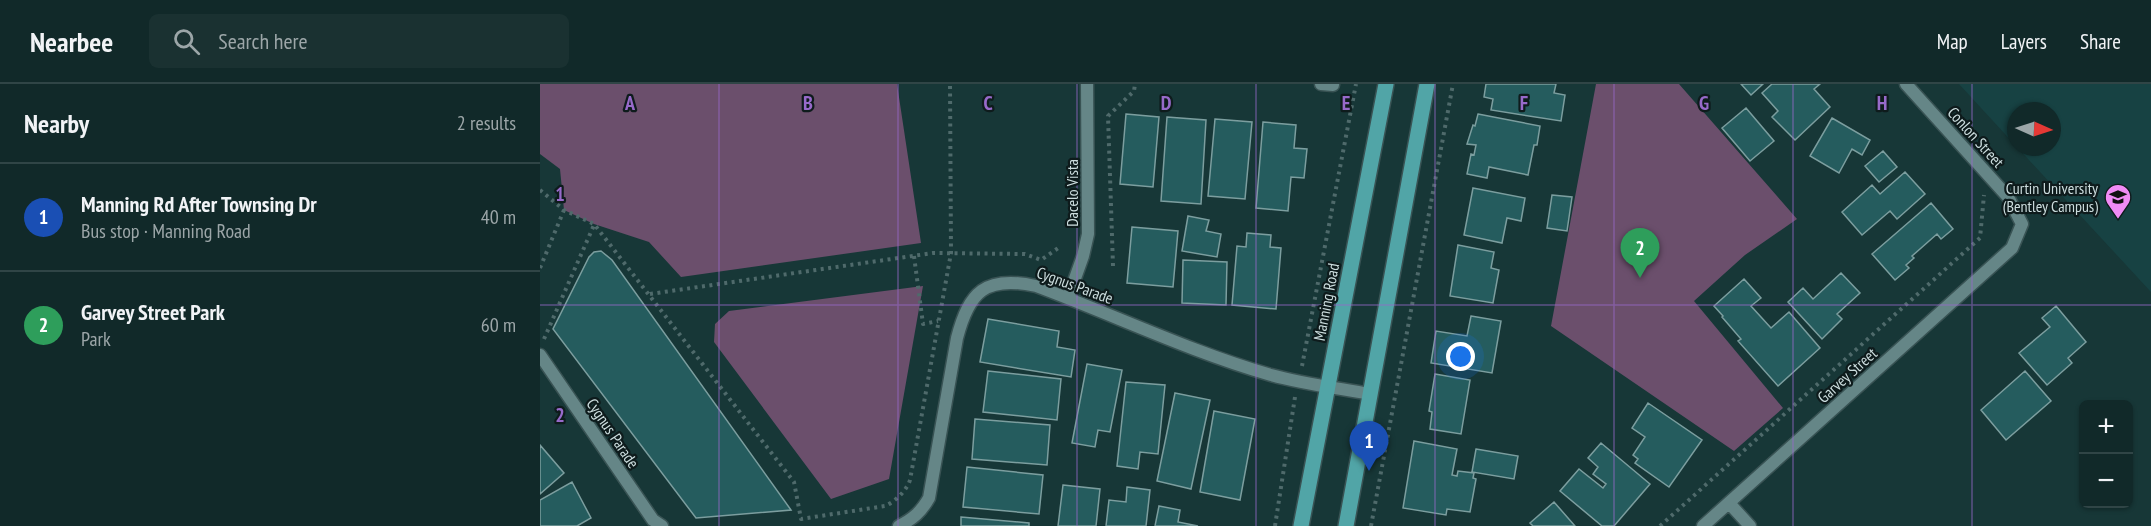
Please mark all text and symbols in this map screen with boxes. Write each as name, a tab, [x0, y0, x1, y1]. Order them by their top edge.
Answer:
search box	[149, 14, 569, 68]
text: Nearbee	[30, 23, 113, 60]
icon: search	[170, 25, 203, 58]
text: Search here	[218, 27, 308, 55]
text: Map	[1937, 28, 1968, 55]
text: Layers	[2001, 28, 2047, 55]
text: Share	[2080, 28, 2121, 55]
text: A	[624, 90, 636, 116]
text: B	[803, 90, 813, 116]
text: C	[983, 90, 993, 116]
text: D	[1161, 90, 1172, 116]
text: E	[1342, 90, 1350, 116]
text: F	[1520, 90, 1528, 116]
text: G	[1699, 90, 1709, 116]
text: H	[1877, 90, 1887, 116]
street label: Conlon Street	[1943, 102, 2009, 172]
north arrow	[2007, 102, 2061, 156]
text: Nearby	[24, 107, 89, 140]
text: 2 results	[457, 110, 516, 136]
street label: Dacelo Vista	[1062, 159, 1082, 227]
place label: Curtin University (Bentley Campus)	[2003, 178, 2098, 216]
text: 1	[555, 181, 565, 207]
school or university icon: Curtin University (Bentley Campus)	[2103, 182, 2133, 220]
text: Manning Rd After Townsing Dr	[81, 190, 317, 218]
text: 1	[39, 204, 48, 230]
text: 40 m	[481, 204, 516, 230]
text: Bus stop · Manning Road	[81, 218, 251, 244]
pin: 2	[1620, 228, 1660, 278]
street label: Manning Road	[1309, 261, 1343, 343]
street label: Cygnus Parade	[1034, 262, 1116, 308]
text: Garvey Street Park	[81, 298, 225, 326]
text: 2	[39, 312, 48, 338]
text: 60 m	[481, 312, 516, 338]
text: Park	[81, 326, 111, 352]
your location	[1446, 342, 1475, 371]
street label: Garvey Street	[1813, 343, 1881, 407]
street label: Cygnus Parade	[582, 394, 644, 472]
map controls	[2079, 400, 2133, 508]
button: +	[2079, 400, 2133, 454]
text: 2	[555, 402, 565, 428]
pin: 1	[1350, 422, 1388, 471]
button: −	[2079, 454, 2133, 508]

